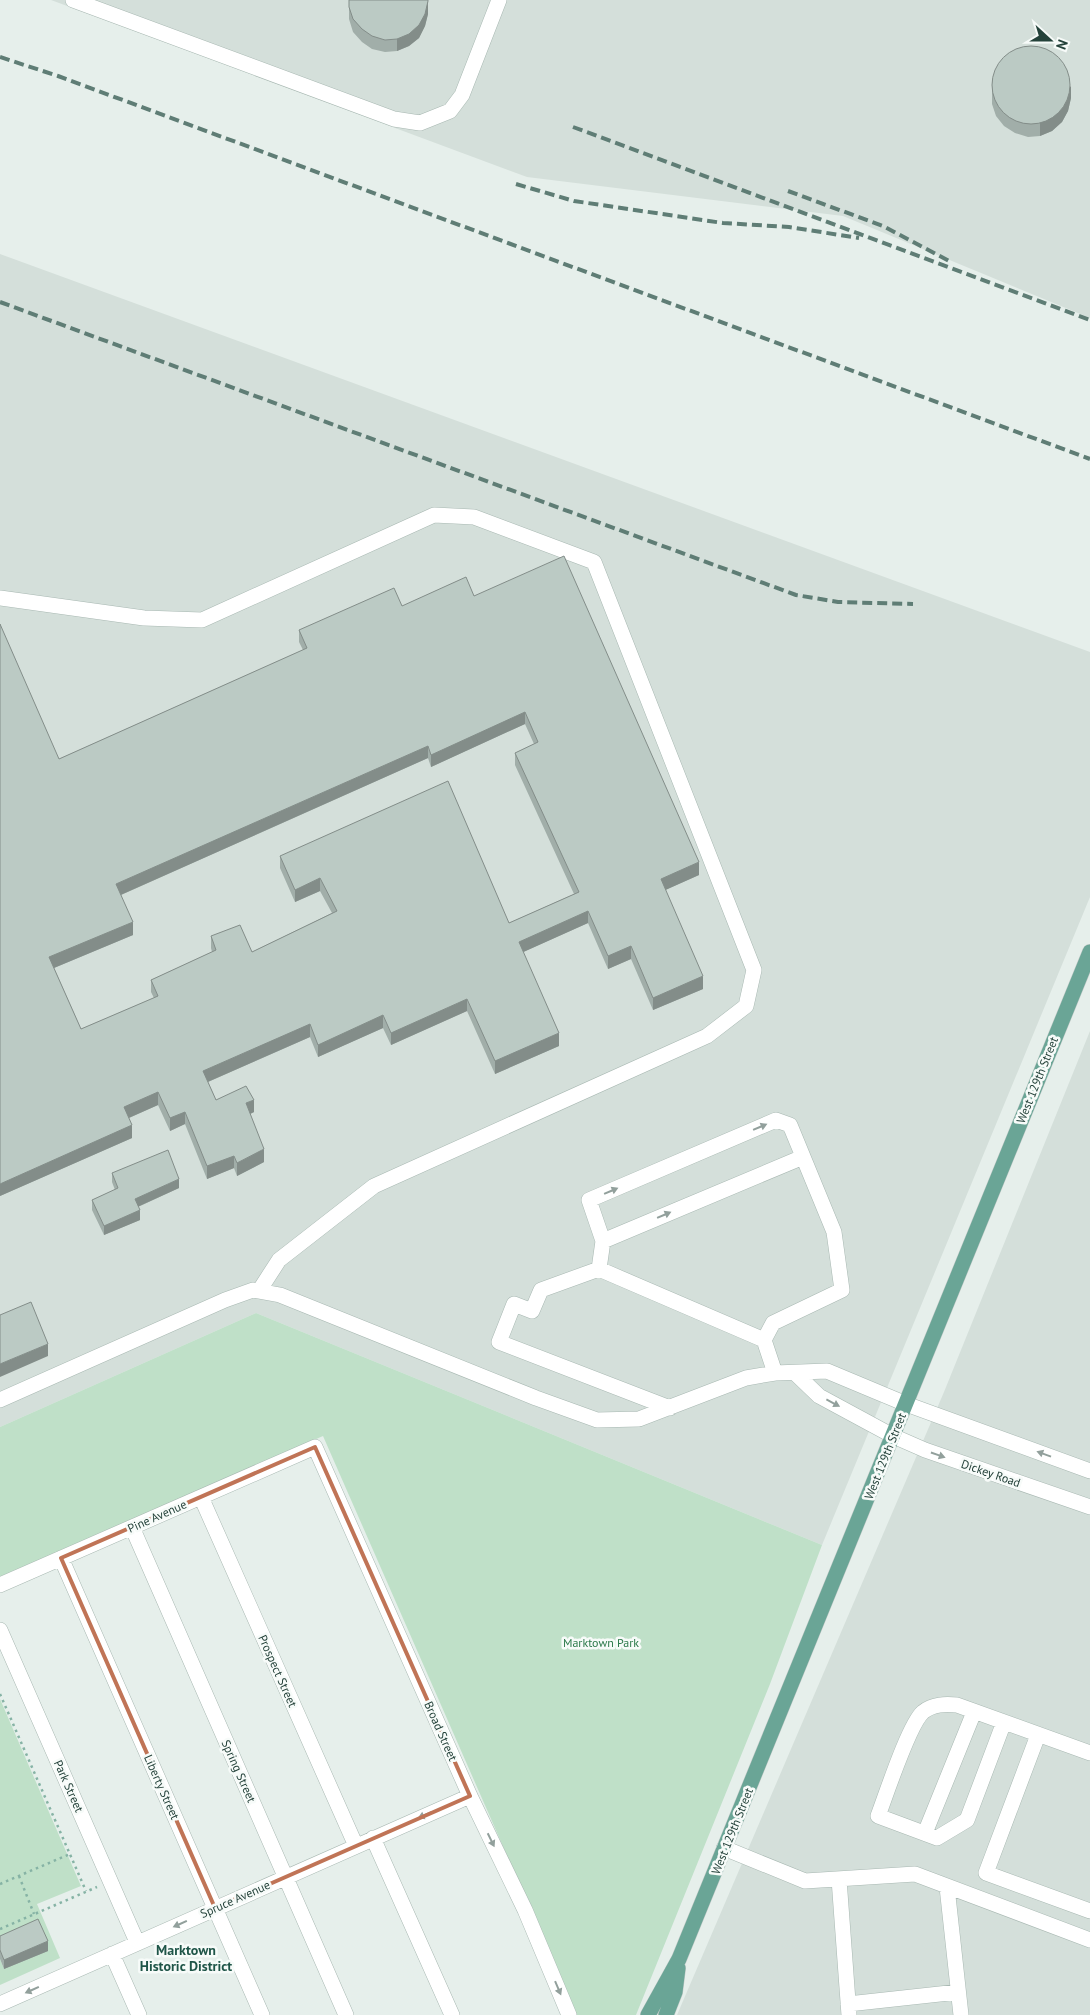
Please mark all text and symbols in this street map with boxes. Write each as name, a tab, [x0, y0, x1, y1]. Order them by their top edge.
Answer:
north arrow	[1025, 15, 1075, 65]
text: N	[1052, 37, 1072, 52]
street label: West 129th Street	[1013, 1035, 1061, 1125]
one-way arrow	[753, 1122, 767, 1130]
one-way arrow	[603, 1186, 618, 1194]
one-way arrow	[657, 1210, 671, 1218]
one-way arrow	[825, 1399, 840, 1407]
street label: West 129th Street	[861, 1411, 909, 1501]
one-way arrow	[1036, 1450, 1051, 1458]
one-way arrow	[931, 1451, 946, 1459]
street label: Dickey Road	[959, 1456, 1023, 1490]
street label: Pine Avenue	[125, 1496, 189, 1536]
street label: Prospect Street	[255, 1632, 301, 1710]
park label: Marktown Park	[563, 1635, 639, 1650]
street label: Broad Street	[421, 1699, 461, 1763]
street label: Spring Street	[219, 1737, 259, 1805]
street label: Liberty Street	[141, 1752, 183, 1822]
street label: Park Street	[51, 1758, 87, 1814]
street label: West 129th Street	[708, 1786, 756, 1876]
one-way arrow	[418, 1812, 432, 1820]
one-way arrow	[487, 1833, 495, 1847]
street label: Spruce Avenue	[198, 1877, 272, 1921]
one-way arrow	[173, 1920, 187, 1928]
district label: Marktown Historic District	[140, 1941, 232, 1975]
one-way arrow	[554, 1981, 562, 1995]
one-way arrow	[25, 1986, 39, 1994]

